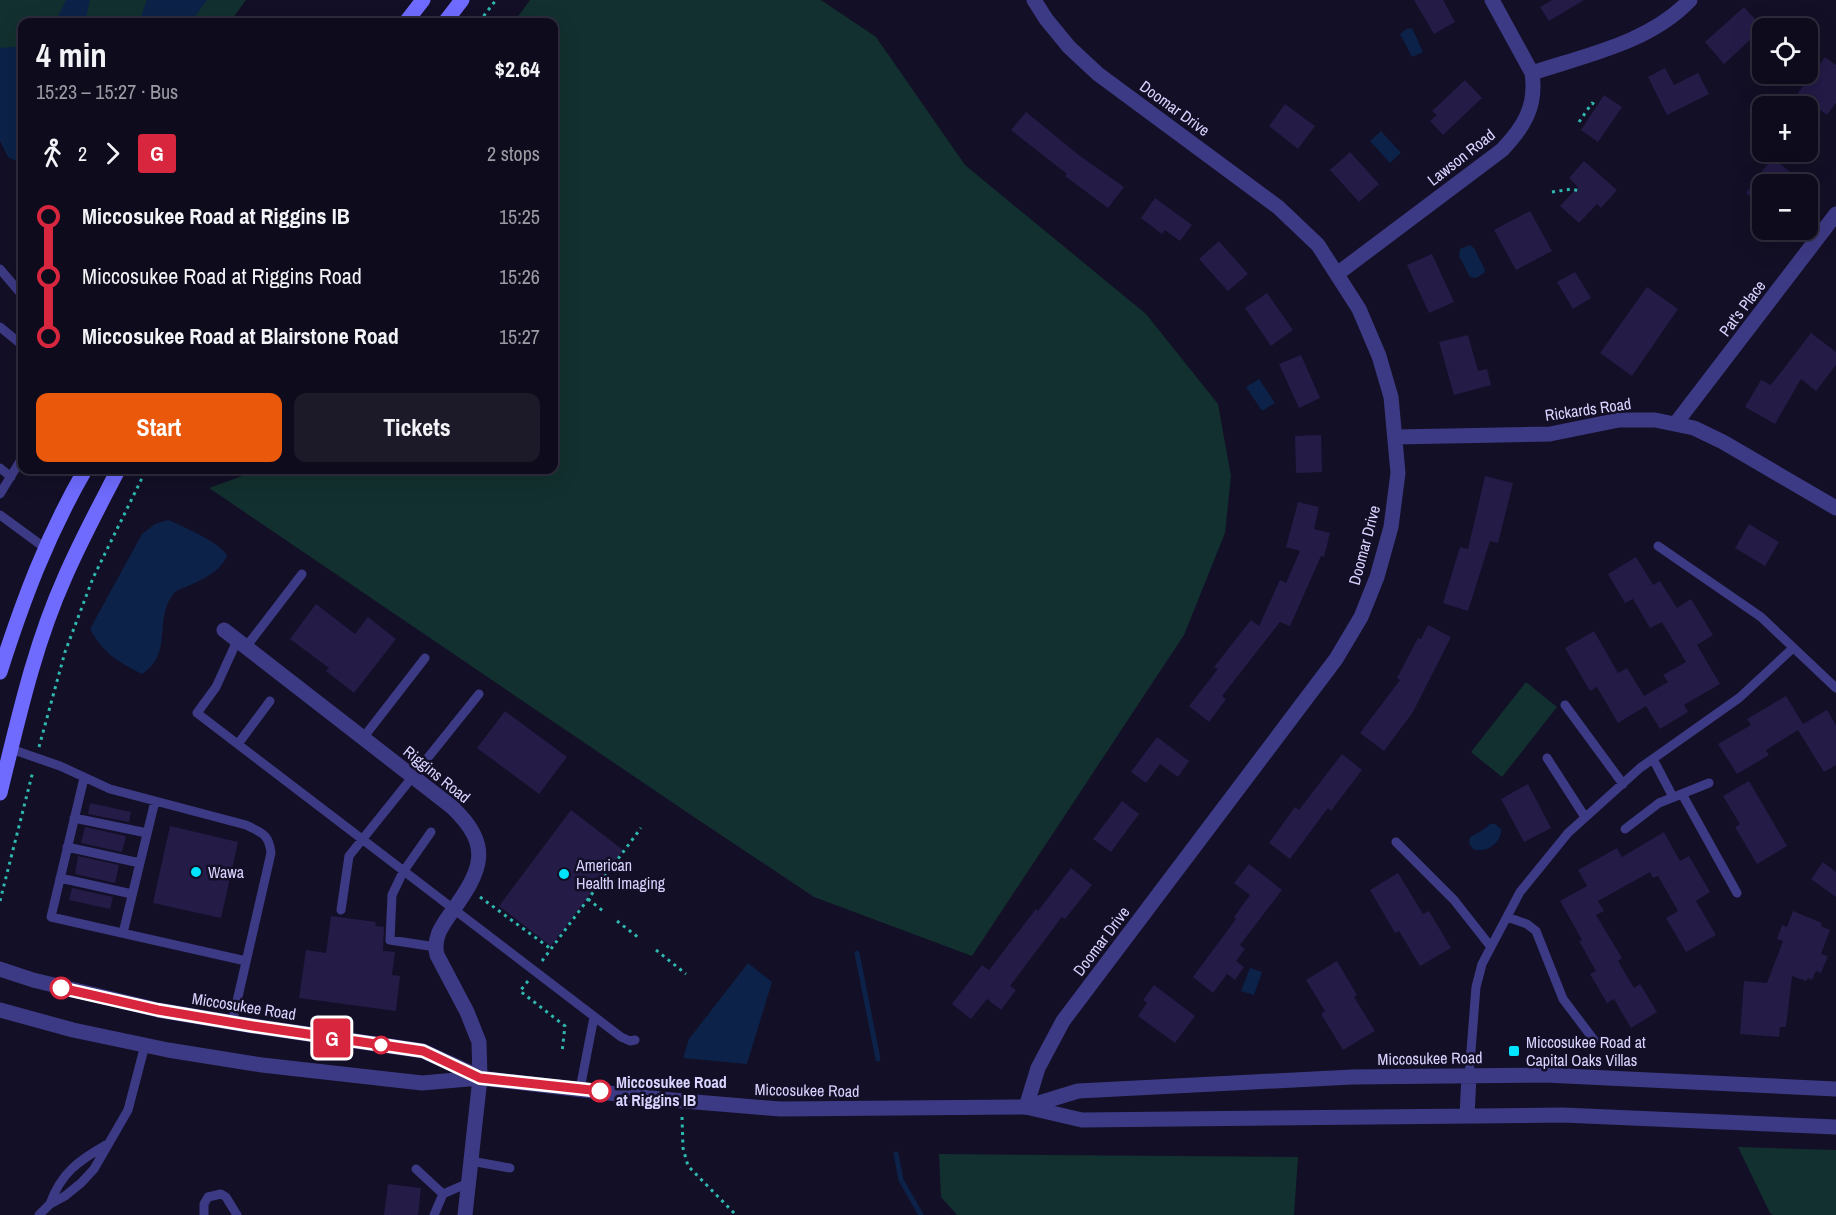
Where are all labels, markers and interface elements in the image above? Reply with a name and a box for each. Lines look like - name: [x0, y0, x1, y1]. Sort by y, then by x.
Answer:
- map controls: [1752, 18, 1818, 240]
- button: locate: [1752, 18, 1818, 84]
- text: 4 min: [36, 33, 107, 77]
- text: $2.64: [495, 54, 540, 84]
- street label: Doomar Drive: [1136, 75, 1214, 141]
- text: 15:23 – 15:27 · Bus: [36, 78, 178, 105]
- button: +: [1752, 96, 1818, 162]
- street label: Lawson Road: [1423, 124, 1499, 190]
- icon: walk: [36, 137, 69, 170]
- icon: forward: [96, 137, 129, 170]
- text: G: [150, 139, 164, 168]
- text: 2: [78, 140, 87, 167]
- text: 2 stops: [487, 140, 540, 167]
- button: −: [1752, 174, 1818, 240]
- text: Miccosukee Road at Riggins IB: [82, 201, 350, 231]
- text: 15:25: [499, 203, 540, 230]
- text: Miccosukee Road at Riggins Road: [82, 261, 362, 291]
- text: 15:26: [499, 263, 540, 290]
- street label: Pat's Place: [1714, 275, 1770, 341]
- text: Miccosukee Road at Blairstone Road: [82, 321, 399, 351]
- text: 15:27: [499, 323, 540, 350]
- street label: Rickards Road: [1544, 392, 1632, 426]
- button: Start: [36, 393, 282, 462]
- button: Tickets: [294, 393, 540, 462]
- street label: Doomar Drive: [1343, 503, 1385, 587]
- street label: Riggins Road: [399, 740, 475, 808]
- place label: American Health Imaging: [575, 854, 666, 894]
- place label: Wawa: [208, 861, 245, 883]
- marker: Wawa: [189, 865, 203, 879]
- marker: American Health Imaging: [557, 867, 571, 881]
- street label: Doomar Drive: [1068, 902, 1134, 980]
- unlabelled marker: [50, 977, 72, 999]
- street label: Miccosukee Road: [190, 987, 298, 1025]
- line badge: G: [312, 1018, 352, 1058]
- text: G: [325, 1024, 339, 1053]
- place label: Miccosukee Road at Capital Oaks Villas: [1526, 1031, 1646, 1071]
- unlabelled marker: [372, 1036, 390, 1054]
- marker: Miccosukee Road at Capital Oaks Villas: [1507, 1044, 1521, 1058]
- street label: Miccosukee Road: [1377, 1046, 1483, 1070]
- place label: Miccosukee Road at Riggins IB: [616, 1071, 727, 1111]
- street label: Miccosukee Road: [754, 1078, 860, 1102]
- marker: Miccosukee Road at Riggins IB: [589, 1080, 611, 1102]

